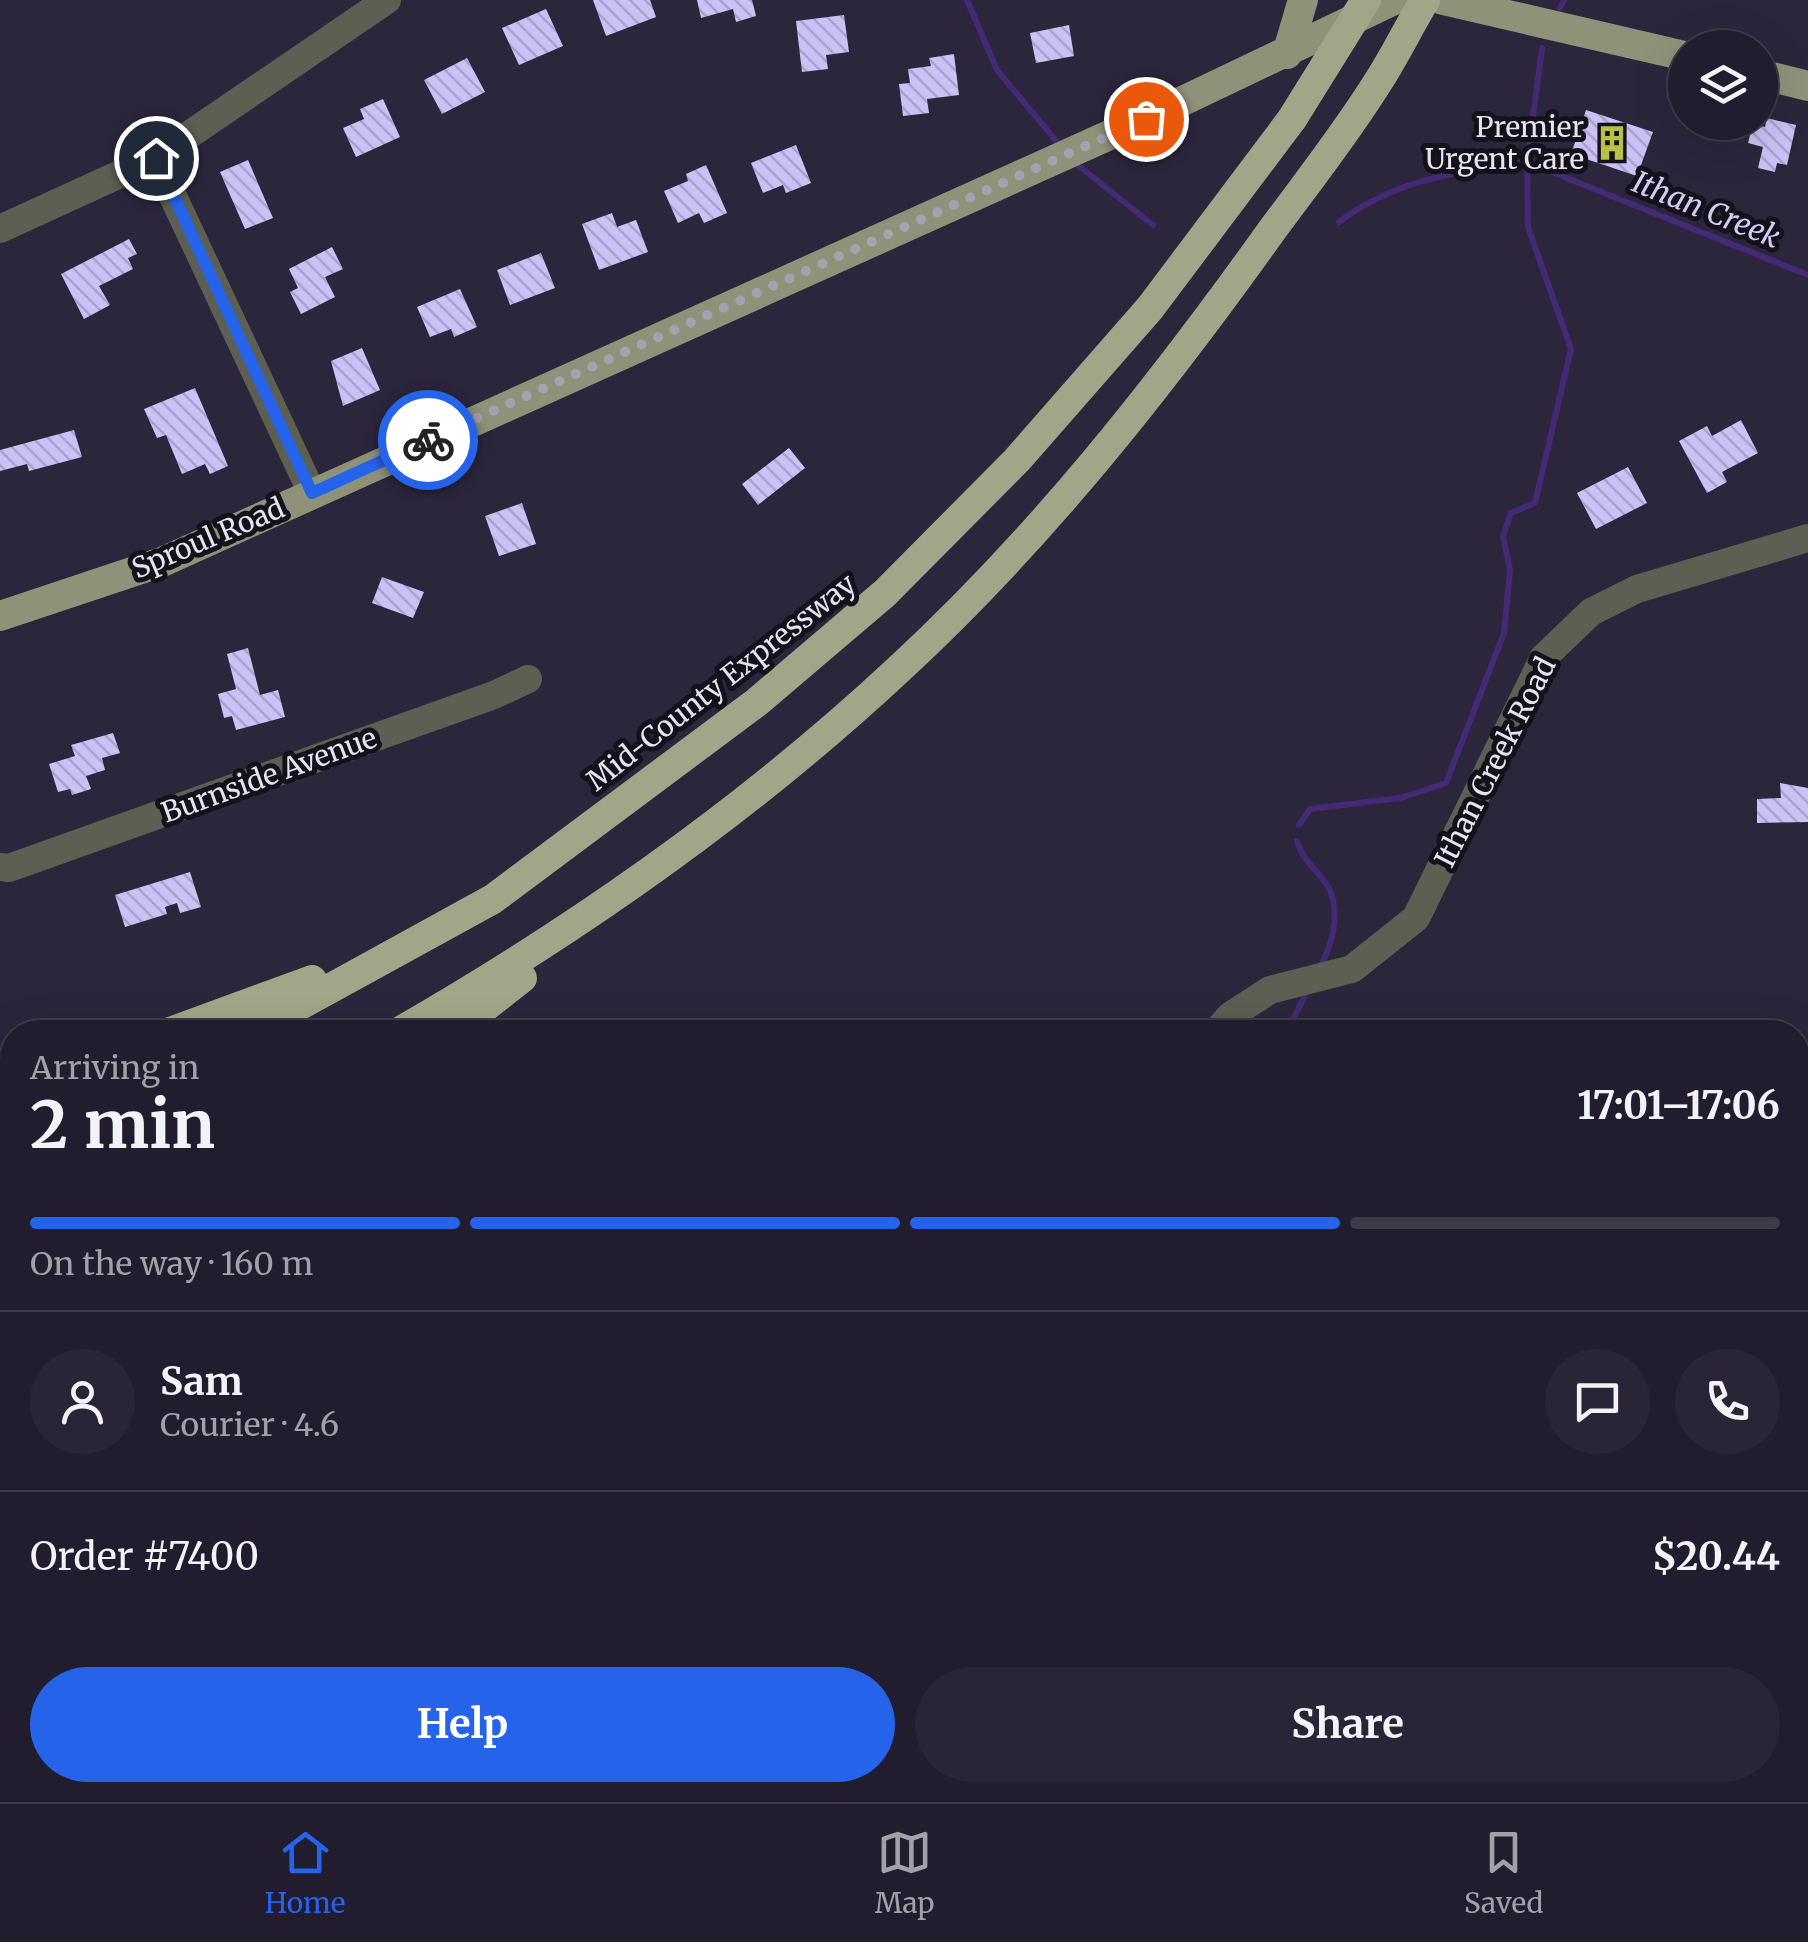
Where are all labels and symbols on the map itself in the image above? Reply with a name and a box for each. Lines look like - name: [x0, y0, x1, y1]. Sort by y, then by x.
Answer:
- pin: [1104, 77, 1189, 162]
- place label: Premier Urgent Care: [1425, 109, 1584, 177]
- pin: [114, 116, 199, 201]
- building icon: Premier Urgent Care: [1593, 124, 1631, 162]
- water label: Ithan Creek: [1627, 162, 1786, 256]
- courier: [378, 390, 478, 490]
- street label: Sproul Road: [126, 490, 290, 586]
- street label: Mid-County Expressway: [579, 565, 863, 798]
- street label: Ithan Creek Road: [1427, 651, 1564, 873]
- street label: Burnside Avenue: [156, 719, 382, 831]

